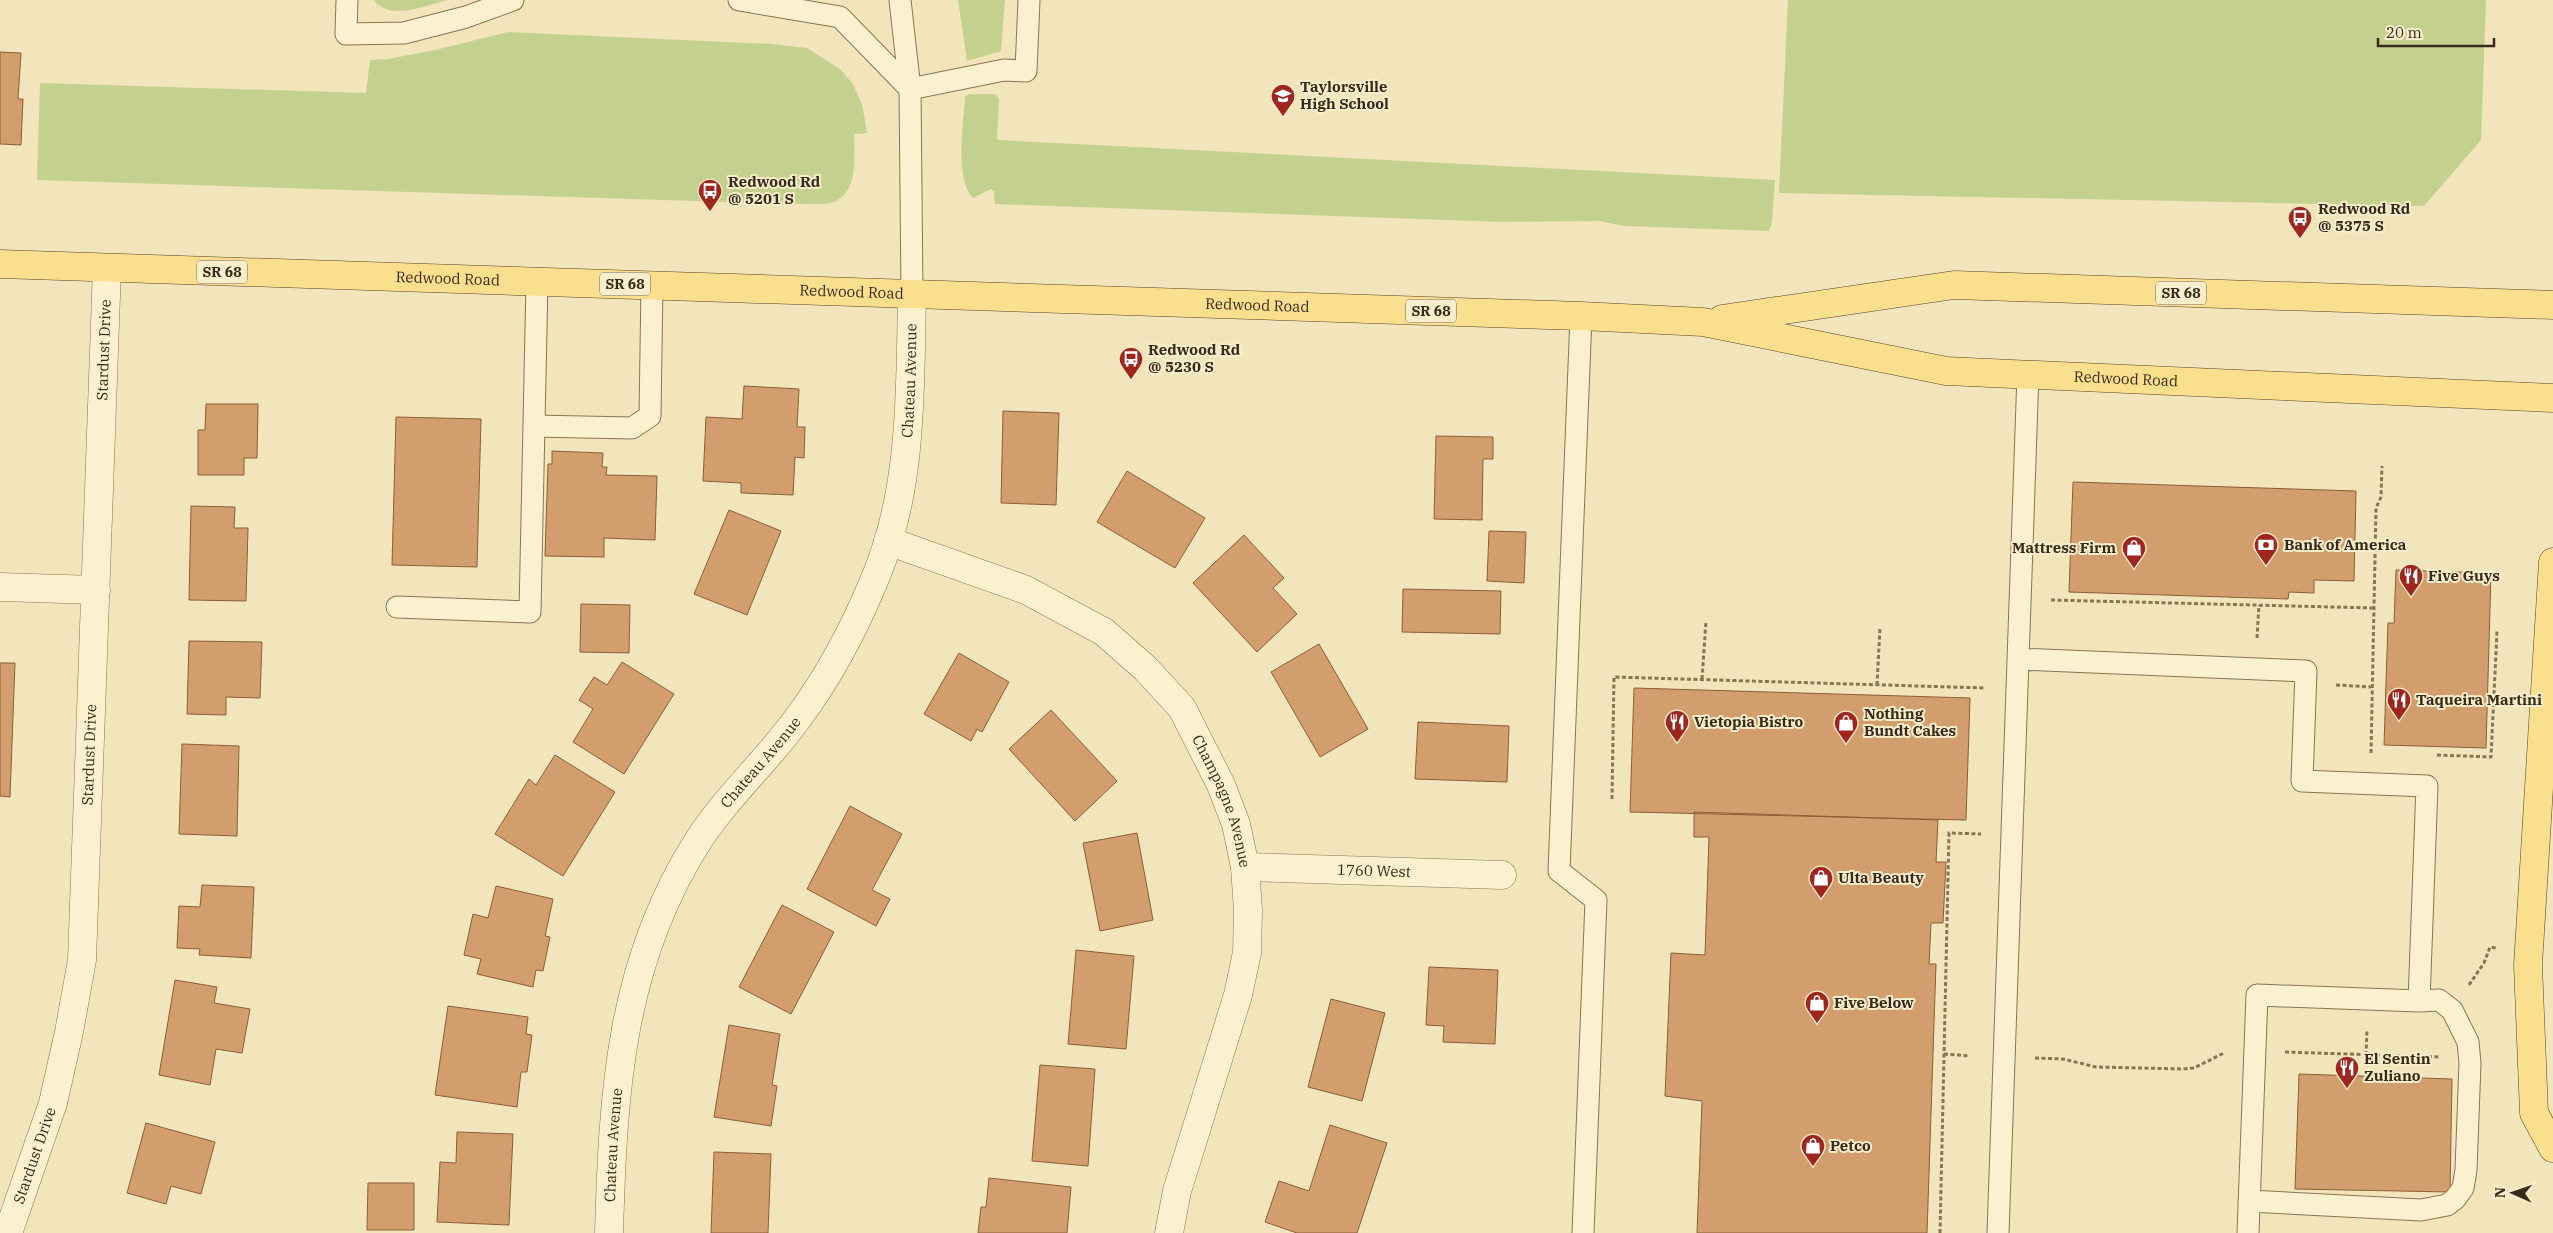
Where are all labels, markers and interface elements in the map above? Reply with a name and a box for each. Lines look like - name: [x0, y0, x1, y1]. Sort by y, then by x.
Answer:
- scale bar: [2378, 15, 2494, 47]
- text: 20 m: [2386, 23, 2422, 42]
- place label: Taylorsville High School: [1300, 77, 1389, 113]
- school or university icon: Taylorsville High School: [1270, 83, 1296, 117]
- place label: Redwood Rd @ 5201 S: [728, 172, 821, 208]
- bus stop icon: Redwood Rd @ 5201 S: [697, 178, 723, 212]
- place label: Redwood Rd @ 5375 S: [2318, 199, 2411, 235]
- bus stop icon: Redwood Rd @ 5375 S: [2287, 205, 2313, 239]
- road number: SR 68: [197, 260, 247, 284]
- street label: Redwood Road: [395, 267, 500, 289]
- road number: SR 68: [600, 272, 650, 296]
- street label: Redwood Road: [799, 280, 904, 303]
- road number: SR 68: [2156, 282, 2206, 304]
- street label: Redwood Road: [1205, 294, 1310, 316]
- street label: Stardust Drive: [92, 299, 115, 401]
- road number: SR 68: [1406, 300, 1456, 322]
- street label: Chateau Avenue: [897, 323, 920, 438]
- place label: Redwood Rd @ 5230 S: [1148, 340, 1241, 376]
- bus stop icon: Redwood Rd @ 5230 S: [1118, 346, 1144, 380]
- street label: Redwood Road: [2073, 367, 2179, 390]
- bank icon: Bank of America: [2253, 532, 2279, 566]
- shop icon: Mattress Firm: [2121, 535, 2147, 569]
- place label: Bank of America: [2284, 535, 2407, 554]
- place label: Mattress Firm: [2012, 538, 2116, 557]
- restaurant icon: Five Guys: [2398, 563, 2424, 597]
- place label: Five Guys: [2428, 566, 2500, 585]
- restaurant icon: Taqueira Martini: [2386, 687, 2412, 721]
- place label: Taqueira Martini: [2416, 690, 2542, 709]
- street label: Stardust Drive: [78, 704, 100, 806]
- place label: Nothing Bundt Cakes: [1864, 704, 1956, 740]
- restaurant icon: Vietopia Bistro: [1664, 709, 1690, 743]
- shop icon: Nothing Bundt Cakes: [1833, 710, 1859, 744]
- place label: Vietopia Bistro: [1694, 712, 1804, 731]
- street label: Chateau Avenue: [716, 713, 805, 812]
- street label: Champagne Avenue: [1188, 731, 1255, 869]
- street label: 1760 West: [1337, 860, 1411, 881]
- shop icon: Ulta Beauty: [1808, 865, 1834, 899]
- place label: Ulta Beauty: [1838, 868, 1924, 887]
- shop icon: Five Below: [1804, 990, 1830, 1024]
- place label: Five Below: [1834, 993, 1914, 1012]
- place label: El Sentin Zuliano: [2364, 1049, 2431, 1085]
- restaurant icon: El Sentin Zuliano: [2334, 1055, 2360, 1089]
- street label: Chateau Avenue: [600, 1087, 626, 1202]
- street label: Stardust Drive: [9, 1104, 60, 1206]
- shop icon: Petco: [1800, 1133, 1826, 1167]
- place label: Petco: [1830, 1136, 1871, 1155]
- north arrow: [2488, 1168, 2538, 1218]
- text: N: [2491, 1187, 2509, 1198]

